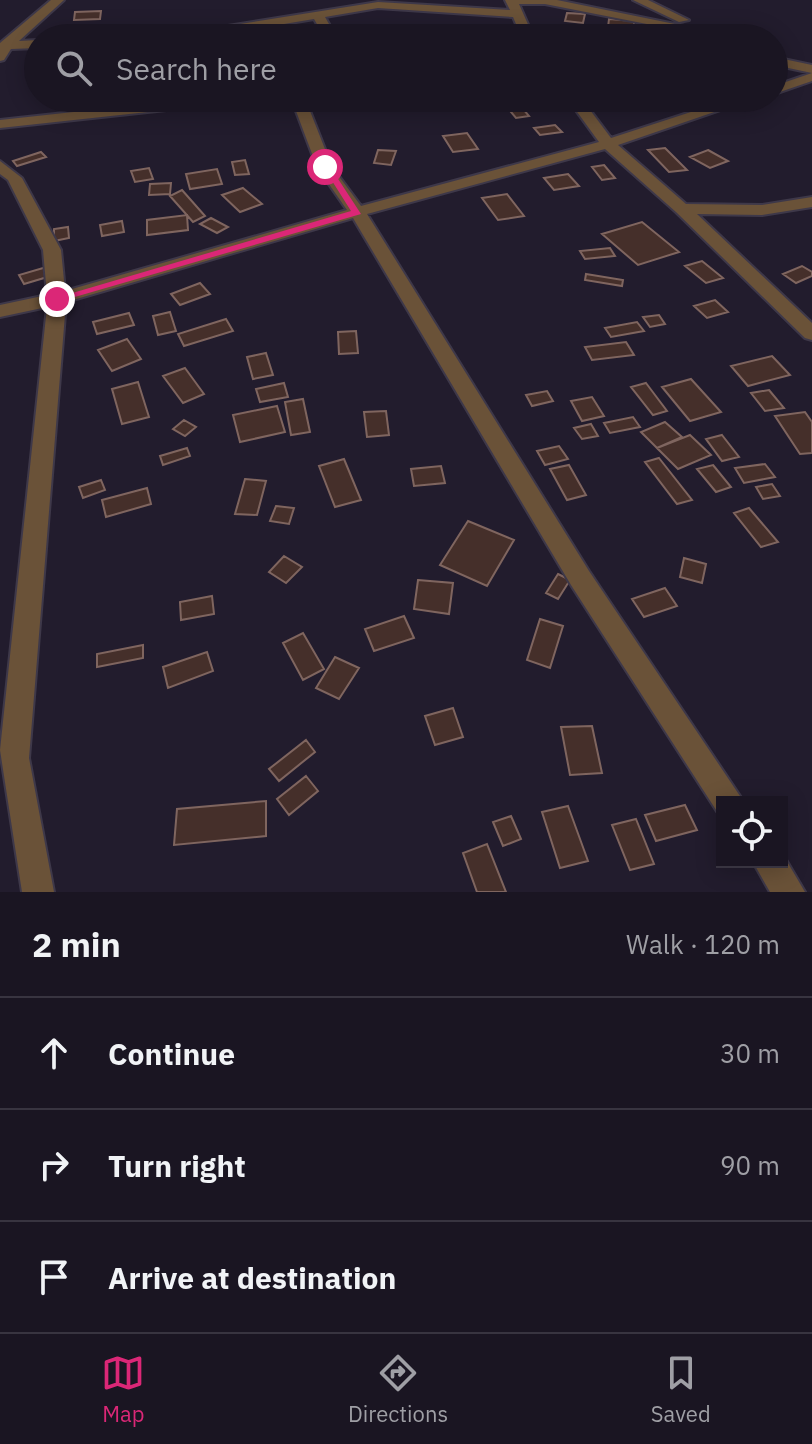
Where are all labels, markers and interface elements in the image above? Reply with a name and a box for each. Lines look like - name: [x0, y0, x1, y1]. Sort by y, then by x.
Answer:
- search box: [24, 24, 788, 112]
- icon: search: [52, 46, 96, 90]
- text: Search here: [116, 49, 277, 88]
- route start: [307, 149, 343, 185]
- route end: [39, 281, 75, 317]
- map controls: [716, 796, 788, 868]
- button: locate: [716, 796, 788, 868]
- text: 2 min: [32, 922, 121, 966]
- text: Walk · 120 m: [626, 927, 780, 961]
- icon: ahead: [32, 1031, 76, 1075]
- text: Continue: [108, 1034, 235, 1073]
- text: 30 m: [720, 1036, 780, 1070]
- icon: right: [32, 1143, 76, 1187]
- text: Turn right: [108, 1146, 246, 1185]
- text: 90 m: [720, 1148, 780, 1182]
- icon: arrive: [32, 1255, 76, 1299]
- text: Arrive at destination: [108, 1258, 396, 1297]
- tab: Map: [101, 1351, 145, 1428]
- tab: Directions: [348, 1351, 448, 1428]
- tab: Saved: [651, 1351, 711, 1428]

